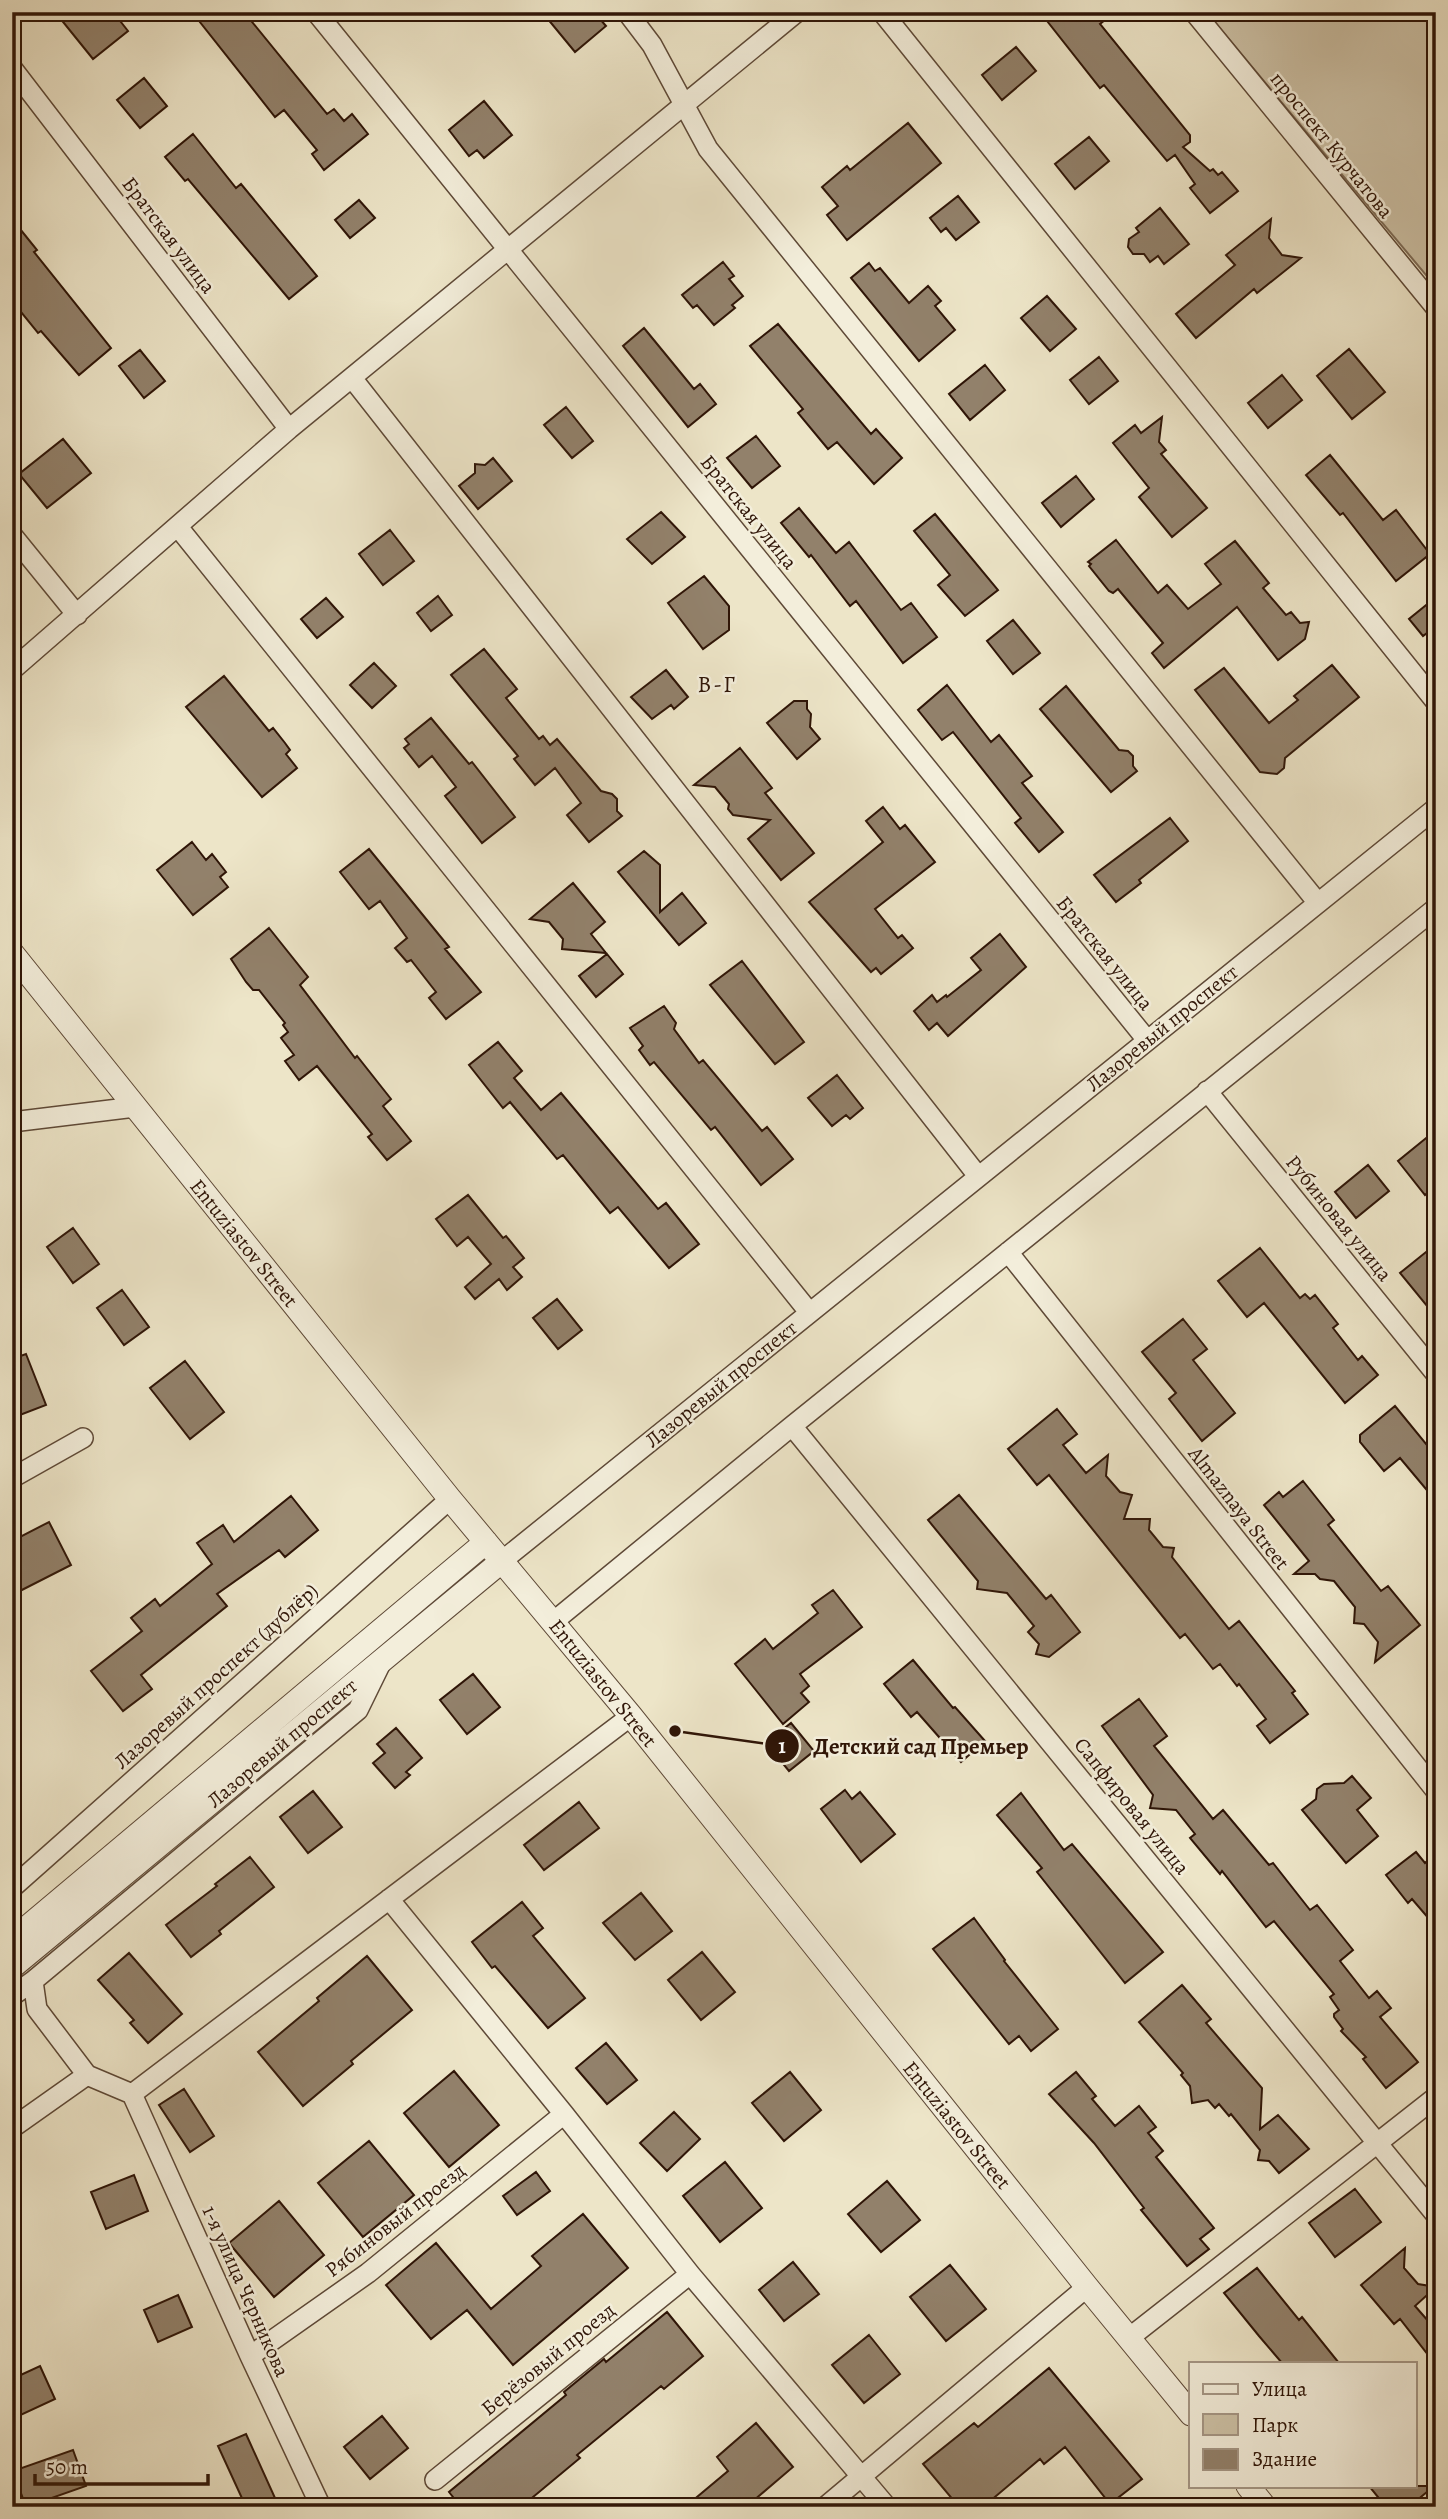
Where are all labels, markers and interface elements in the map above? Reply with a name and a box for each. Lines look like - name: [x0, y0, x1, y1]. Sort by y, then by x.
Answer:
- street label: проспект Курчатова: [1264, 66, 1400, 224]
- street label: Братская улица: [116, 171, 222, 299]
- street label: Братская улица: [694, 449, 804, 575]
- district label: В-Г: [697, 669, 737, 700]
- street label: Братская улица: [1050, 890, 1160, 1016]
- street label: Лазоревый проспект: [1080, 958, 1244, 1098]
- street label: Рубиновая улица: [1279, 1149, 1399, 1287]
- street label: Entuziastov Street: [184, 1173, 305, 1313]
- street label: Лазоревый проспект: [639, 1314, 803, 1454]
- street label: Almaznaya Street: [1181, 1440, 1296, 1576]
- street label: Лазоревый проспект (дублёр): [109, 1578, 323, 1774]
- street label: Entuziastov Street: [543, 1613, 664, 1753]
- street label: Лазоревый проспект: [202, 1673, 362, 1813]
- callout: Детский сад Премьер: [765, 1724, 1043, 1768]
- text: Детский сад Премьер: [813, 1731, 1029, 1762]
- street label: Сапфировая улица: [1068, 1731, 1196, 1881]
- text: 1: [778, 1732, 786, 1760]
- street label: Entuziastov Street: [897, 2055, 1018, 2195]
- street label: Рябиновый проезд: [319, 2156, 471, 2284]
- street label: 1-я улица Черникова: [196, 2201, 297, 2381]
- street label: Берёзовый проезд: [475, 2296, 621, 2422]
- legend: [1189, 2362, 1416, 2488]
- text: Улица: [1252, 2375, 1307, 2403]
- text: Парк: [1252, 2411, 1298, 2439]
- scale bar: [35, 2442, 208, 2486]
- text: Здание: [1252, 2445, 1317, 2473]
- text: 50 m: [46, 2453, 88, 2481]

